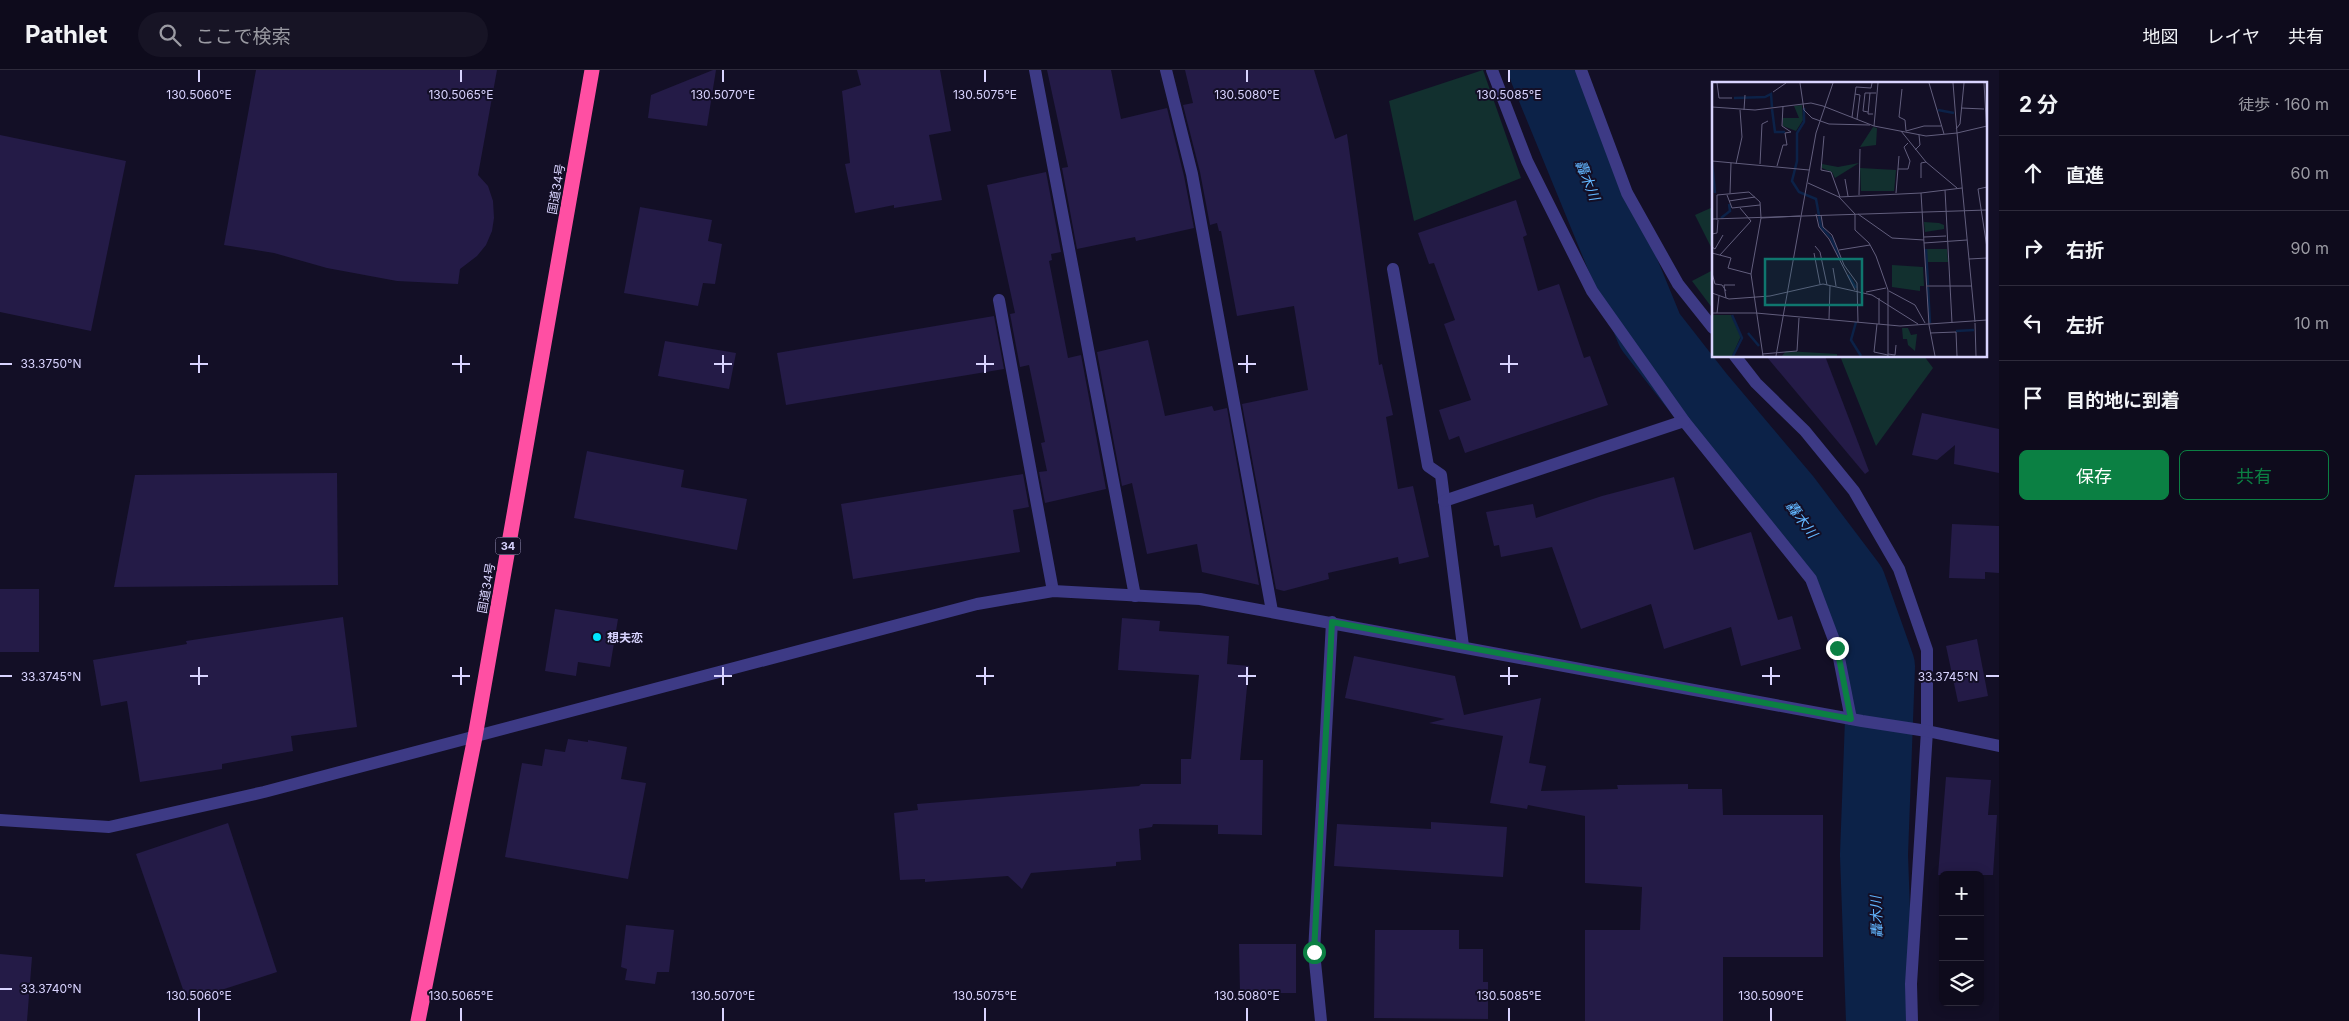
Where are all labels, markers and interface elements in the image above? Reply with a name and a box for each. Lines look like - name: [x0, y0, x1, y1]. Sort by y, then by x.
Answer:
- search box: [138, 12, 488, 57]
- text: Pathlet: [25, 20, 108, 49]
- icon: search: [156, 21, 184, 49]
- text: ここで検索: [196, 25, 291, 48]
- text: 地図: [2143, 26, 2179, 47]
- text: レイヤ: [2207, 26, 2260, 47]
- text: 共有: [2288, 26, 2324, 47]
- inset map: [1712, 82, 1986, 358]
- text: 130.5060°E: [166, 87, 232, 102]
- text: 130.5065°E: [428, 87, 494, 102]
- text: 130.5070°E: [691, 87, 755, 102]
- text: 130.5075°E: [953, 87, 1017, 102]
- text: 130.5080°E: [1214, 87, 1280, 102]
- text: 130.5085°E: [1476, 87, 1542, 102]
- text: 2 分: [2019, 92, 2058, 117]
- text: 徒歩 · 160 m: [2238, 94, 2329, 114]
- water label: 轟木川: [1572, 157, 1604, 205]
- icon: ahead: [2019, 159, 2047, 187]
- street label: 国道34号: [544, 163, 568, 215]
- text: 60 m: [2290, 163, 2329, 183]
- text: 直進: [2066, 164, 2104, 187]
- icon: right: [2019, 234, 2047, 262]
- text: 90 m: [2290, 238, 2329, 258]
- text: 右折: [2066, 239, 2104, 262]
- icon: left: [2019, 309, 2047, 337]
- text: 10 m: [2294, 313, 2329, 333]
- text: 左折: [2066, 314, 2104, 337]
- text: 33.3750°N: [20, 356, 82, 371]
- icon: arrive: [2019, 384, 2047, 412]
- text: 目的地に到着: [2066, 389, 2180, 412]
- button: 保存: [2019, 450, 2169, 500]
- button: 共有: [2179, 450, 2329, 500]
- water label: 轟木川: [1783, 497, 1823, 542]
- road number: 34: [496, 538, 520, 554]
- street label: 国道34号: [474, 562, 498, 614]
- place label: 想夫恋: [607, 630, 643, 645]
- marker: 想夫恋: [591, 631, 603, 643]
- route end: [1826, 637, 1849, 660]
- text: 33.3745°N: [21, 669, 81, 684]
- text: 33.3745°N: [1918, 669, 1978, 684]
- map controls: [1939, 871, 1984, 1006]
- button: +: [1939, 871, 1984, 916]
- water label: 轟木川: [1867, 894, 1885, 938]
- button: −: [1939, 916, 1984, 961]
- route start: [1303, 941, 1326, 964]
- button: layers: [1939, 961, 1984, 1006]
- text: 33.3740°N: [20, 981, 82, 996]
- text: 130.5060°E: [166, 988, 232, 1003]
- text: 130.5065°E: [428, 988, 494, 1003]
- text: 130.5070°E: [691, 988, 755, 1003]
- text: 130.5075°E: [953, 988, 1017, 1003]
- text: 130.5080°E: [1214, 988, 1280, 1003]
- text: 130.5085°E: [1476, 988, 1542, 1003]
- text: 130.5090°E: [1738, 988, 1804, 1003]

